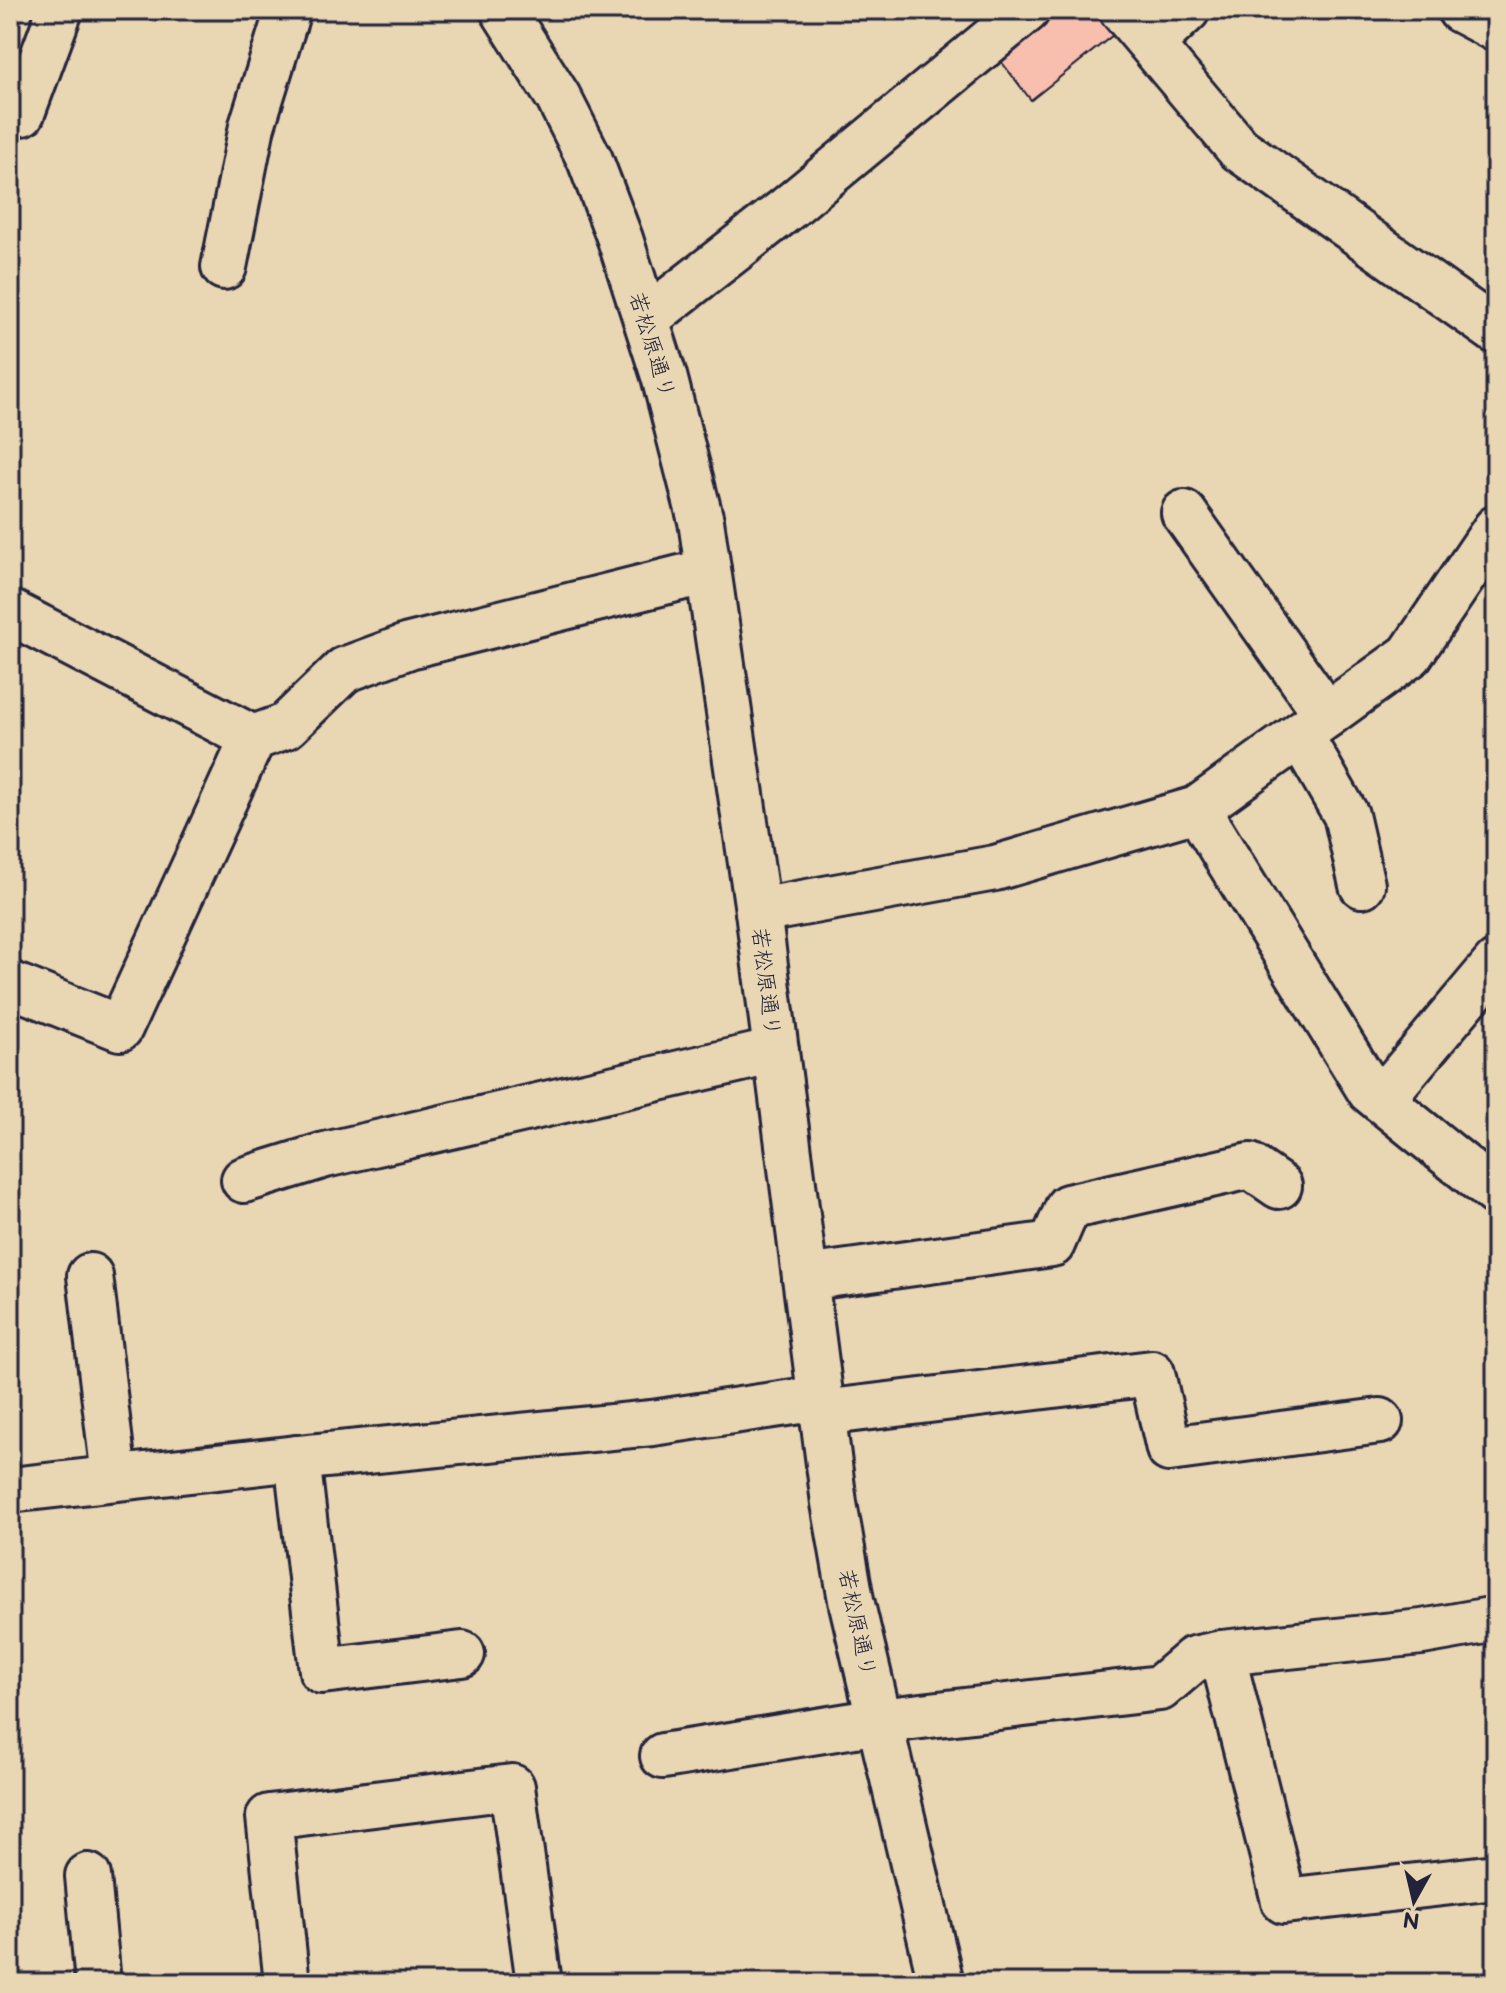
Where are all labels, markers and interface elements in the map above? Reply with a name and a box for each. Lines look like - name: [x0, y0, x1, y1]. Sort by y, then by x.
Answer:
- street label: 若松原通り: [623, 289, 681, 402]
- street label: 若松原通り: [745, 926, 786, 1038]
- street label: 若松原通り: [832, 1567, 881, 1680]
- north arrow: [1374, 1861, 1454, 1941]
- text: N: [1401, 1905, 1421, 1934]

